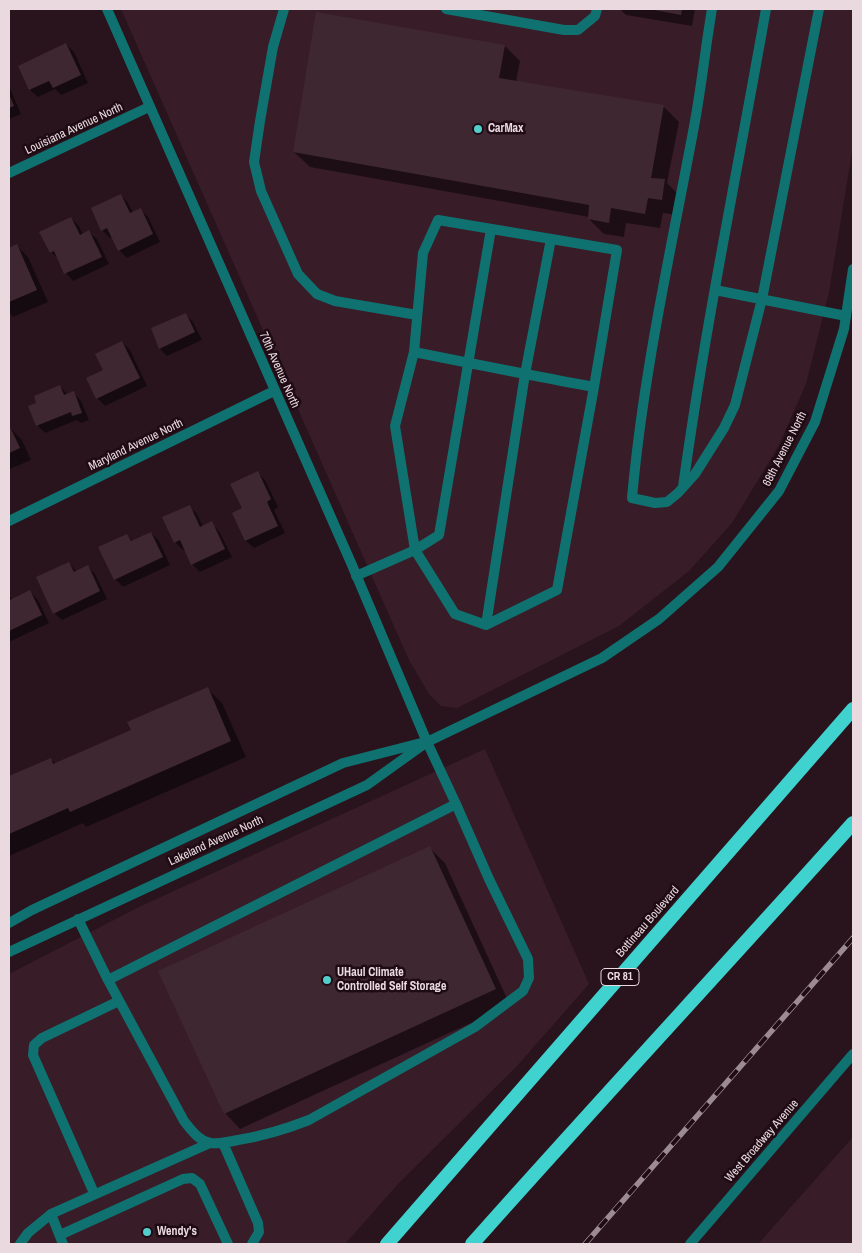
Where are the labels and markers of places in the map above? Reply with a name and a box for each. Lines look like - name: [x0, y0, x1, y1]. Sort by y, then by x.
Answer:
- place label: CarMax: [488, 122, 524, 136]
- marker: CarMax: [472, 123, 484, 135]
- place label: UHaul Climate Controlled Self Storage: [337, 966, 446, 994]
- marker: UHaul Climate Controlled Self Storage: [321, 974, 333, 986]
- place label: Wendy's: [157, 1225, 197, 1239]
- marker: Wendy's: [141, 1226, 153, 1238]

